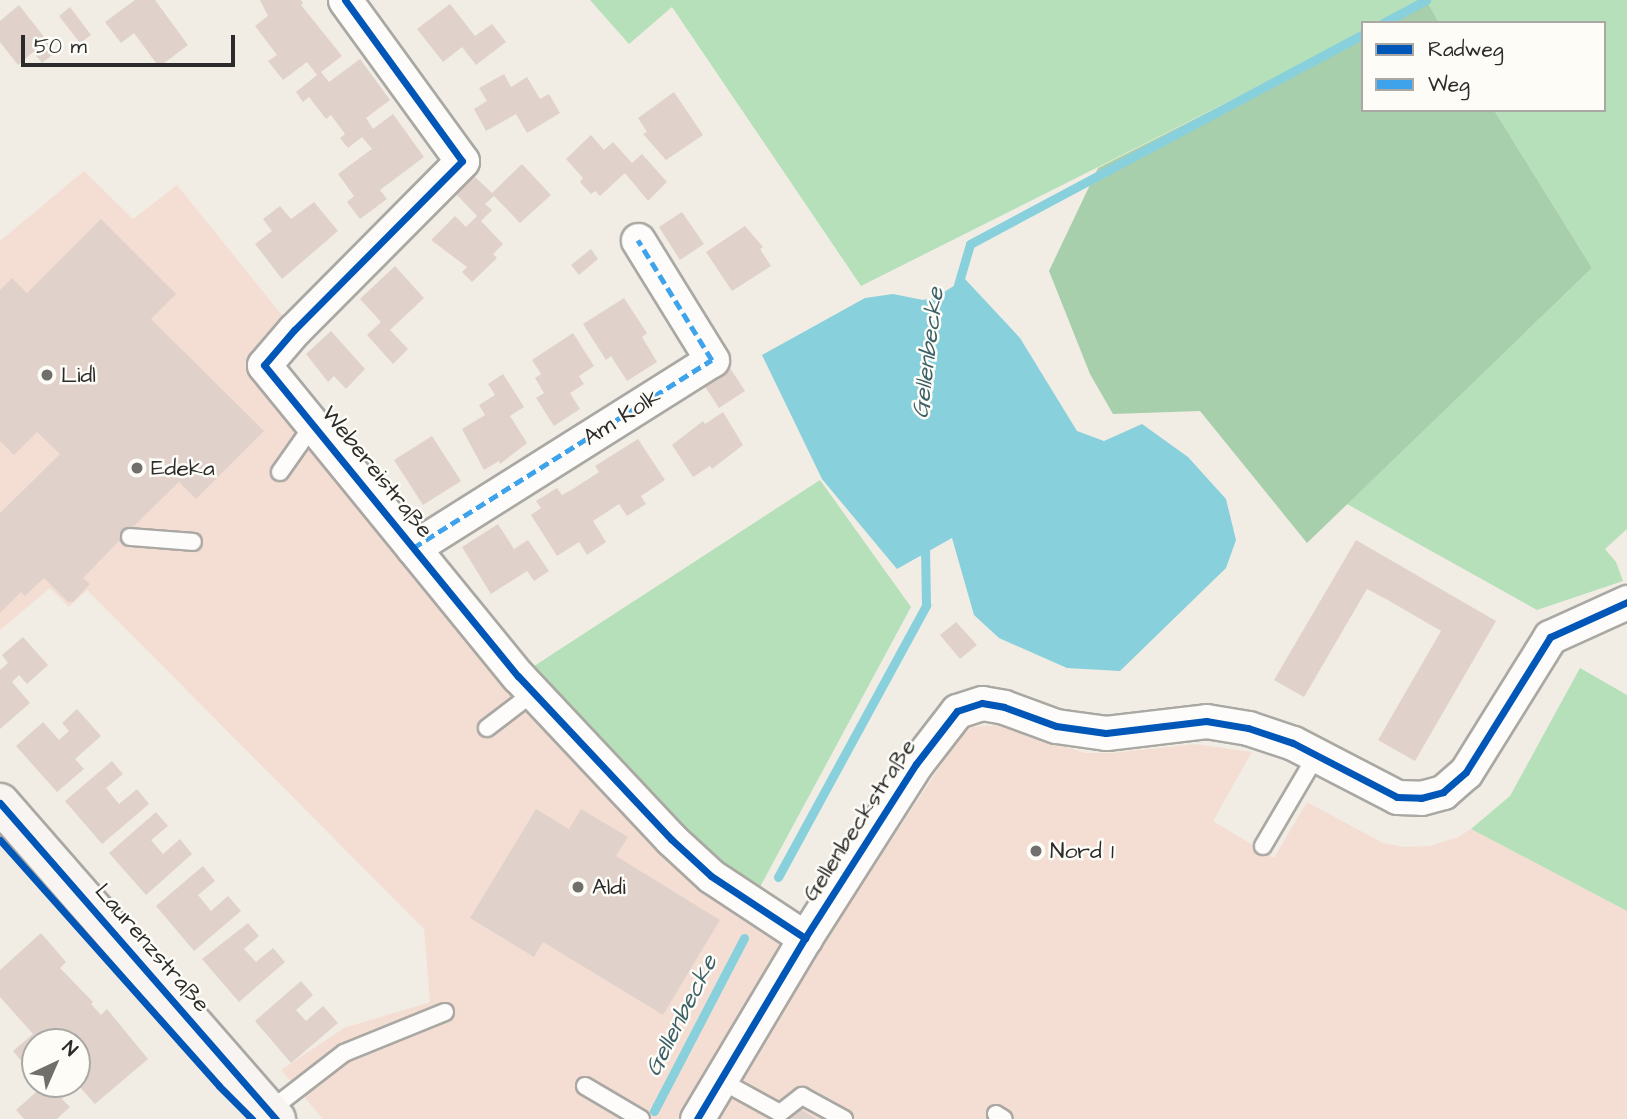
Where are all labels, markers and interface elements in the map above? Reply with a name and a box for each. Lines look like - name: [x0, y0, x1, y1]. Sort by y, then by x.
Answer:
- scale bar: [24, 21, 238, 65]
- legend: [1361, 21, 1606, 112]
- text: 50 m: [34, 32, 87, 61]
- text: Radweg: [1428, 35, 1504, 64]
- text: Weg: [1428, 70, 1470, 99]
- water label: Gellenbecke: [907, 286, 951, 420]
- place label: Lidl: [61, 361, 96, 389]
- marker: Lidl: [39, 367, 55, 383]
- street label: Am Kolk: [578, 382, 666, 452]
- street label: Webereistraße: [315, 400, 439, 544]
- place label: Edeka: [151, 454, 215, 482]
- marker: Edeka: [129, 460, 145, 476]
- street label: Gellenbeckstraße: [796, 734, 922, 906]
- place label: Nord 1: [1050, 837, 1114, 865]
- marker: Nord 1: [1028, 843, 1044, 859]
- place label: Aldi: [592, 873, 626, 901]
- street label: Laurenzstraße: [89, 878, 215, 1018]
- marker: Aldi: [570, 879, 586, 895]
- water label: Gellenbecke: [639, 951, 725, 1081]
- north arrow: [21, 1028, 91, 1098]
- text: N: [56, 1035, 83, 1063]

